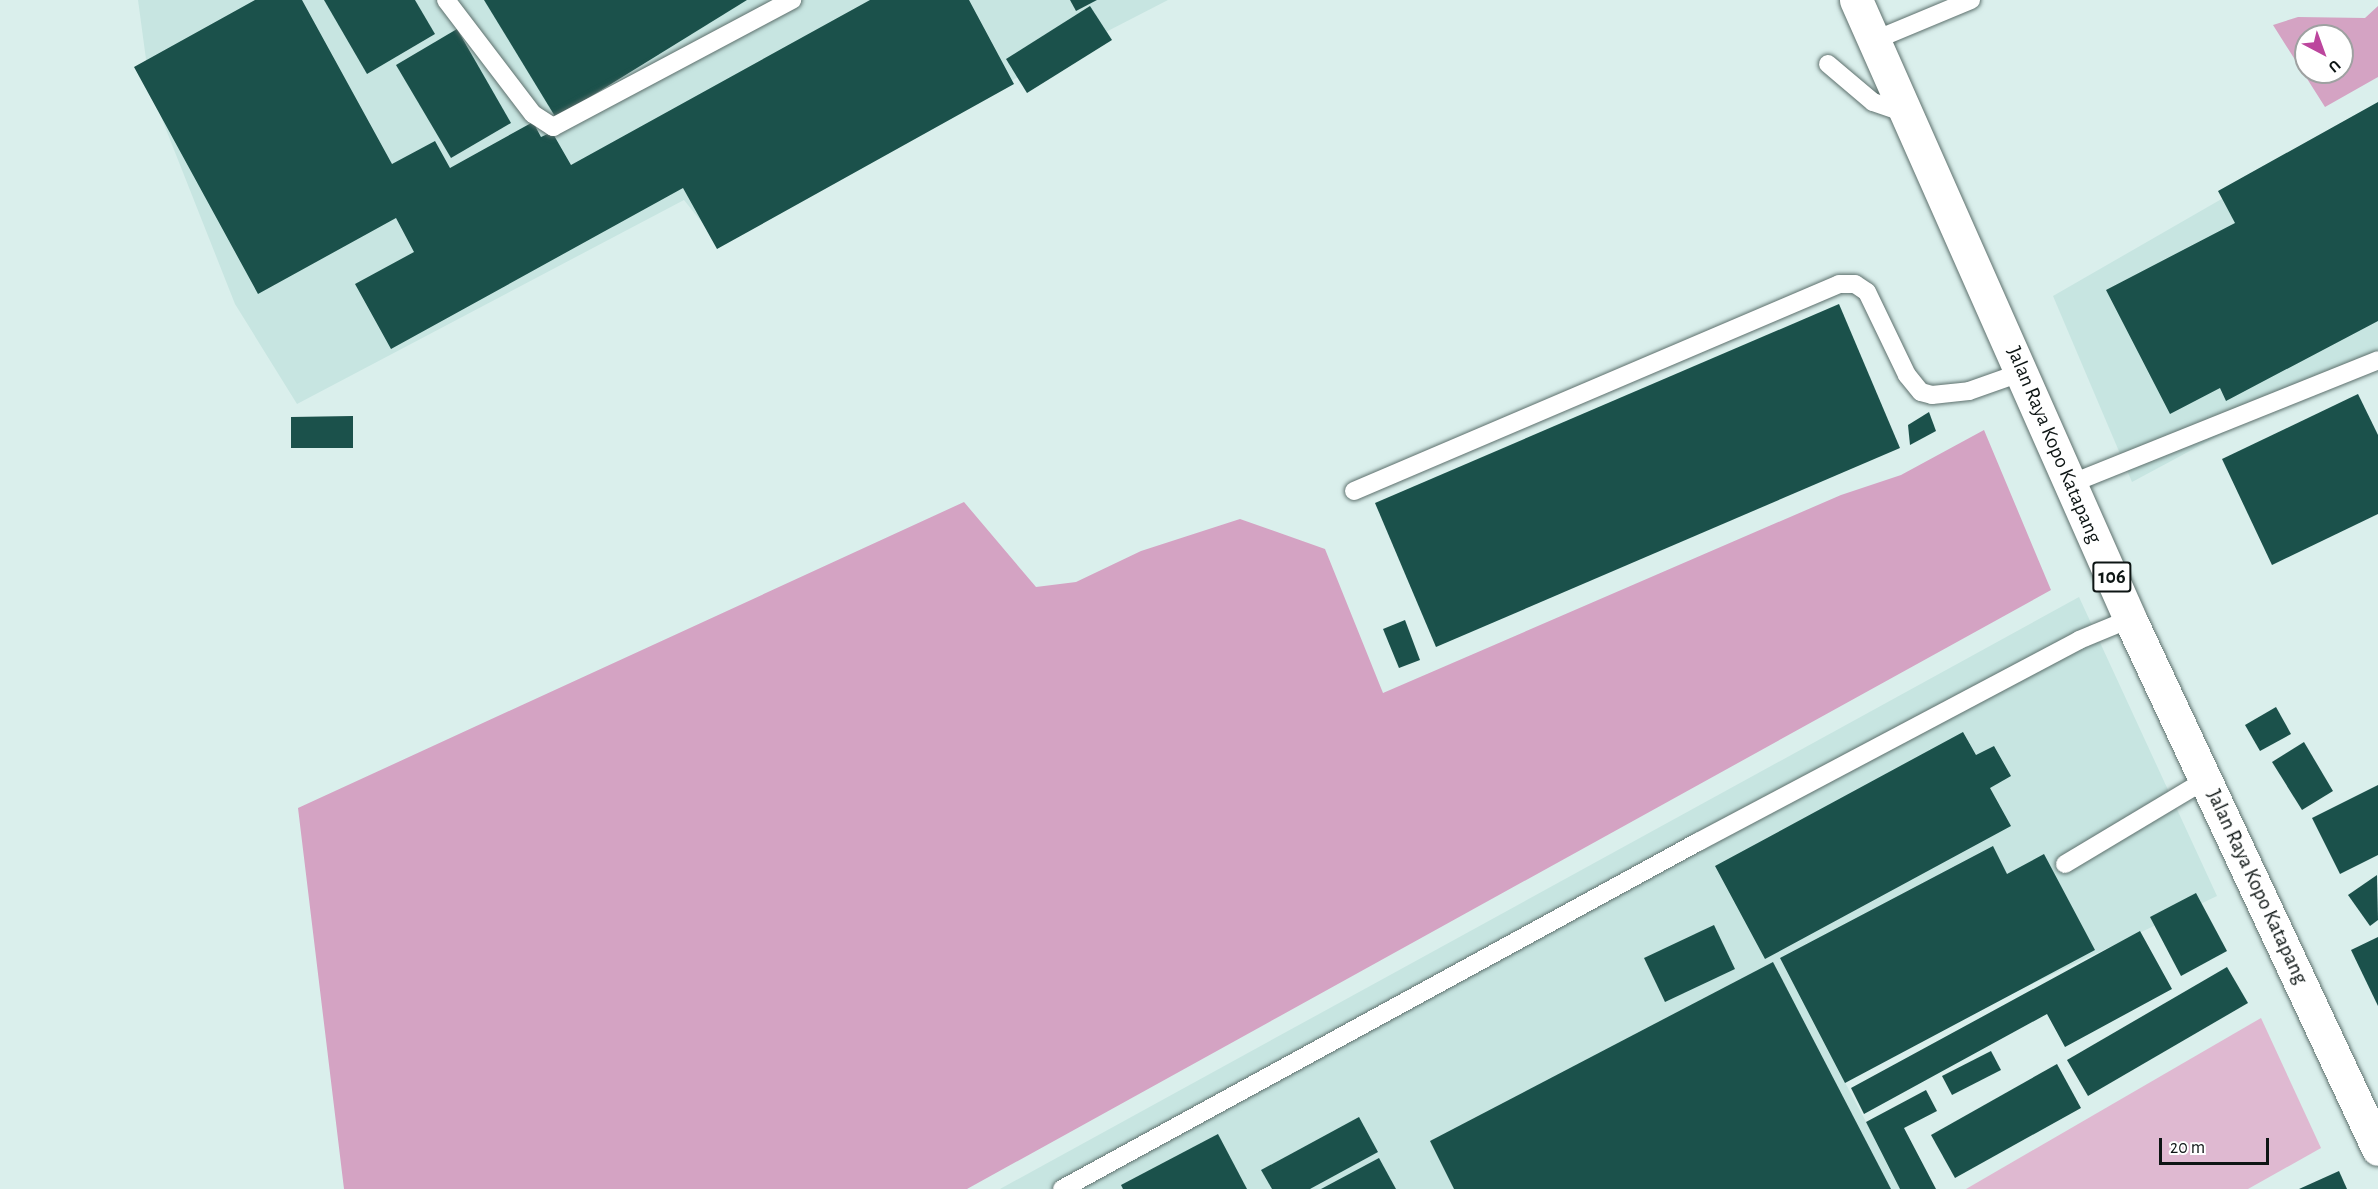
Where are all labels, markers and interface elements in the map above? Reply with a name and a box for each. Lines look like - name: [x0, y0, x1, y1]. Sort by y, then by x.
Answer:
- north arrow: [2294, 24, 2354, 84]
- text: U: [2325, 57, 2344, 75]
- street label: Jalan Raya Kopo Katapang: [2001, 343, 2107, 547]
- road number: 106: [2091, 560, 2133, 594]
- street label: Jalan Raya Kopo Katapang: [2201, 786, 2313, 988]
- scale bar: [2162, 1126, 2272, 1164]
- text: 20 m: [2170, 1139, 2205, 1157]

